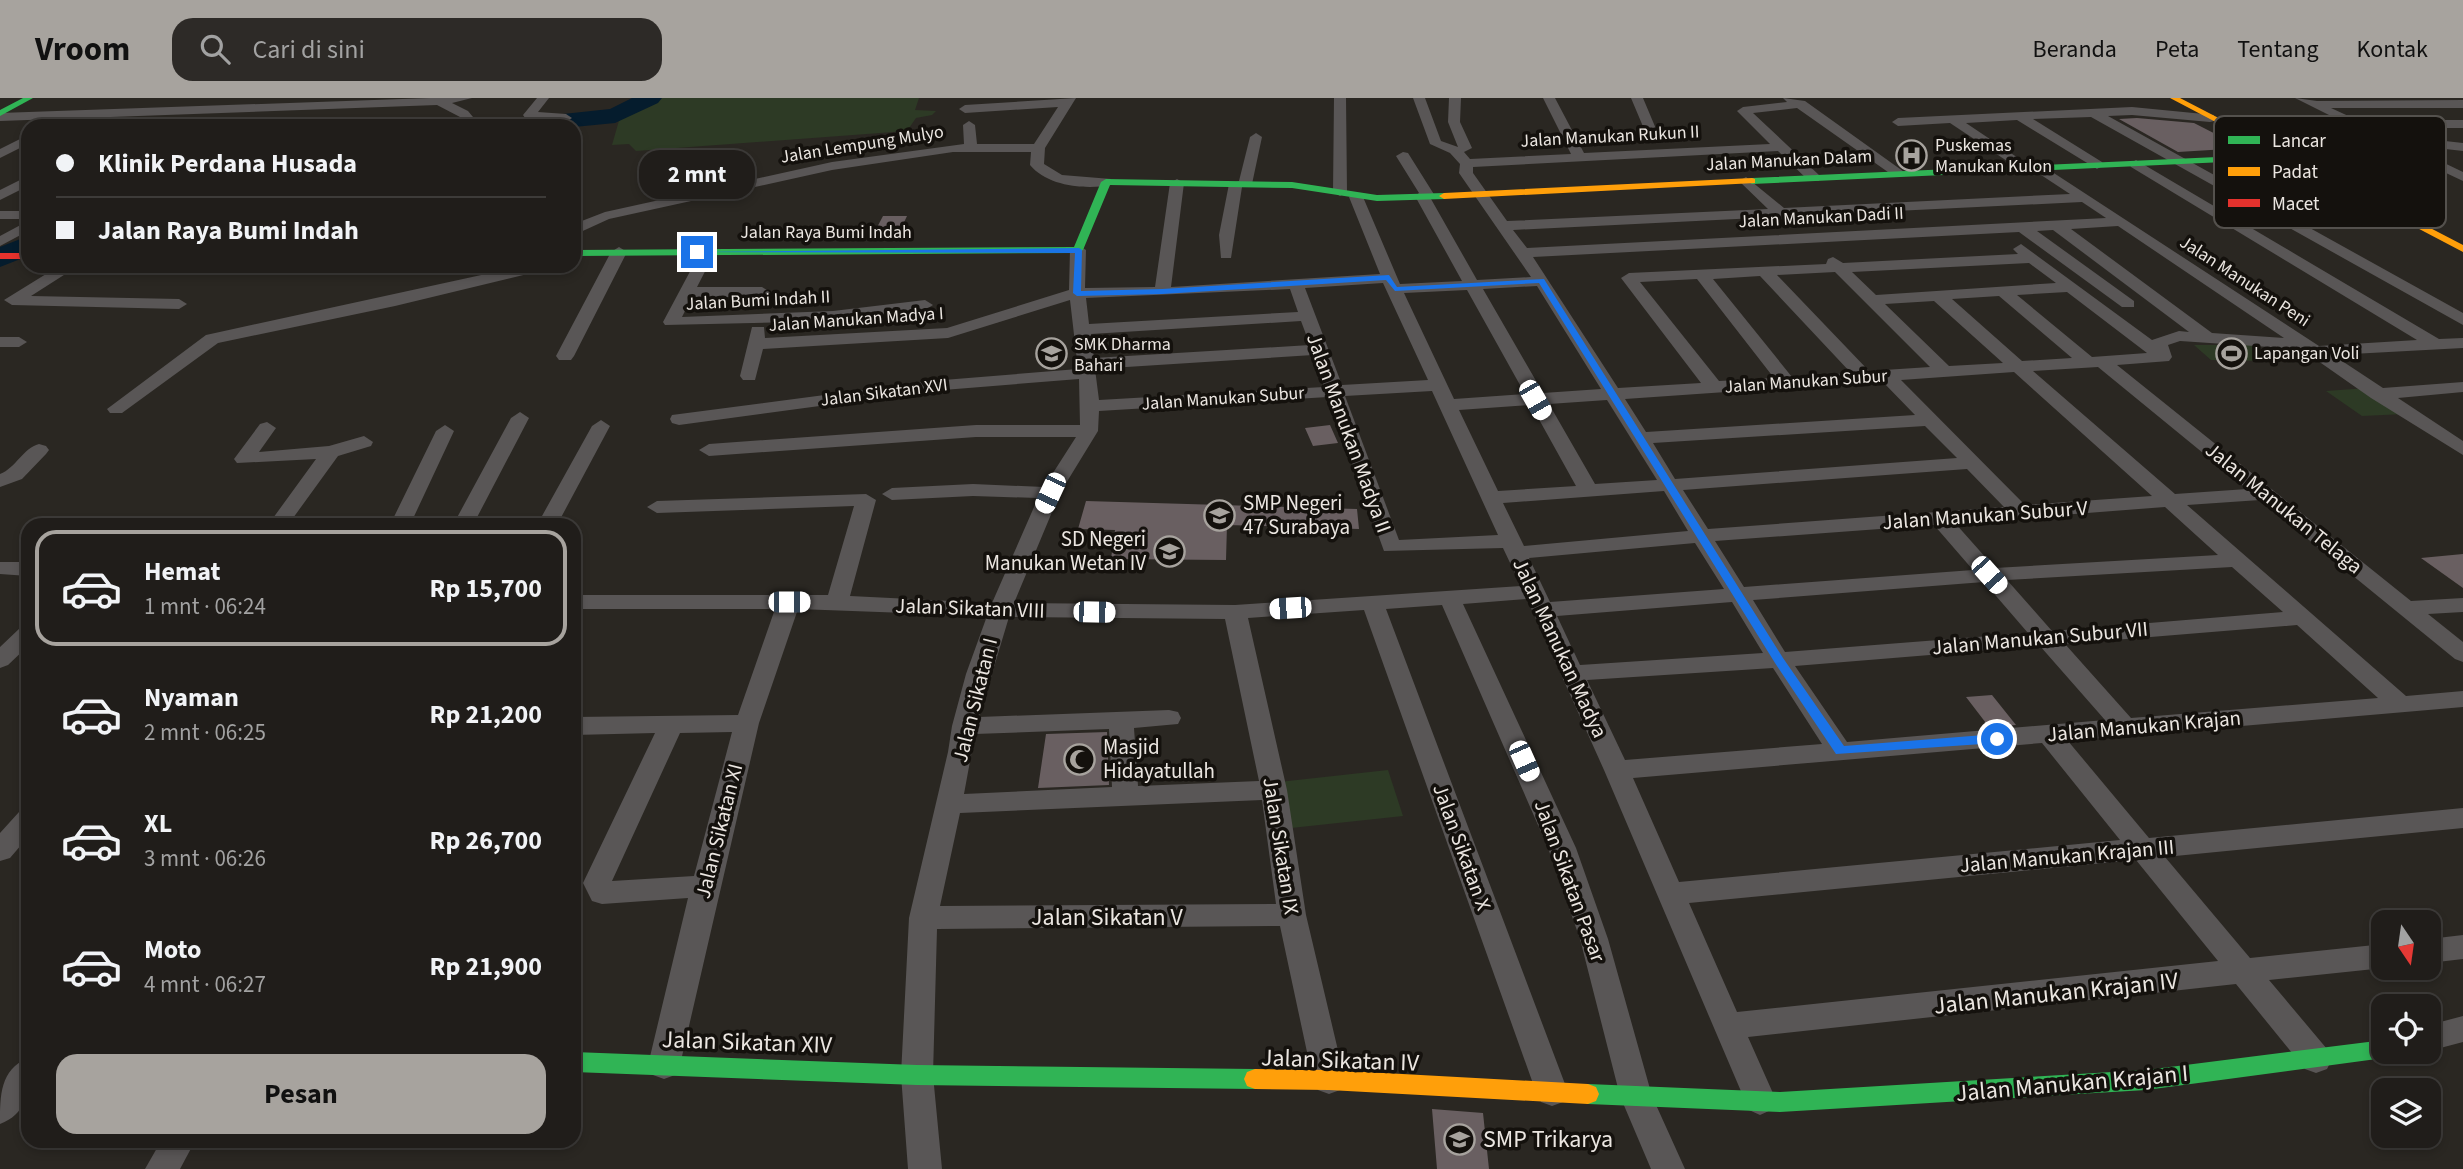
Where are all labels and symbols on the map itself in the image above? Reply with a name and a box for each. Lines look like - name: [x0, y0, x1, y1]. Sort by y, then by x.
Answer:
- legend: [2214, 116, 2446, 228]
- street label: Jalan Lempung Mulyo: [779, 119, 946, 170]
- street label: Jalan Manukan Rukun II: [1520, 119, 1700, 154]
- text: Lancar: [2272, 128, 2326, 155]
- place label: Puskemas Manukan Kulon: [1935, 133, 2052, 179]
- hospital icon: Puskemas Manukan Kulon: [1895, 138, 1929, 172]
- street label: Jalan Manukan Dalam: [1705, 144, 1873, 177]
- callout: 2 mnt: [639, 150, 755, 200]
- text: Padat: [2272, 159, 2318, 186]
- text: Macet: [2272, 191, 2320, 218]
- street label: Jalan Manukan Dadi II: [1738, 201, 1904, 234]
- street label: Jalan Raya Bumi Indah: [740, 220, 912, 245]
- street label: Jalan Manukan Peni: [2175, 230, 2315, 333]
- route end: [681, 236, 713, 268]
- street label: Jalan Bumi Indah II: [685, 284, 831, 317]
- street label: Jalan Manukan Madya I: [768, 301, 944, 338]
- street label: Jalan Manukan Madya II: [1299, 329, 1399, 537]
- place label: SMK Dharma Bahari: [1074, 332, 1171, 378]
- sports icon: Lapangan Voli: [2214, 336, 2248, 370]
- school or university icon: SMK Dharma Bahari: [1034, 337, 1068, 371]
- place label: Lapangan Voli: [2254, 341, 2360, 366]
- street label: Jalan Manukan Subur: [1724, 363, 1889, 400]
- street label: Jalan Sikatan XVI: [819, 372, 949, 413]
- car: [1516, 377, 1555, 423]
- street label: Jalan Manukan Subur: [1141, 380, 1306, 417]
- street label: Jalan Manukan Telaga: [2199, 435, 2369, 581]
- car: [1032, 470, 1069, 516]
- place label: SMP Negeri 47 Surabaya: [1243, 488, 1350, 542]
- street label: Jalan Manukan Subur V: [1881, 493, 2089, 537]
- school or university icon: SMP Negeri 47 Surabaya: [1203, 498, 1237, 532]
- place label: SD Negeri Manukan Wetan IV: [985, 524, 1146, 578]
- school or university icon: SD Negeri Manukan Wetan IV: [1152, 534, 1186, 568]
- car: [1968, 552, 2011, 598]
- street label: Jalan Manukan Madya: [1505, 553, 1615, 743]
- street label: Jalan Sikatan VIII: [895, 590, 1045, 626]
- car: [769, 592, 811, 613]
- car: [1269, 596, 1312, 620]
- car: [1073, 601, 1116, 623]
- street label: Jalan Manukan Subur VII: [1931, 614, 2149, 662]
- street label: Jalan Sikatan I: [945, 634, 1005, 766]
- street label: Jalan Manukan Krajan: [2046, 703, 2242, 749]
- route start: [1981, 723, 2013, 755]
- place label: Masjid Hidayatullah: [1103, 732, 1215, 786]
- car: [1506, 738, 1543, 784]
- mosque icon: Masjid Hidayatullah: [1063, 742, 1097, 776]
- street label: Jalan Sikatan XI: [688, 760, 750, 902]
- street label: Jalan Sikatan IX: [1255, 775, 1307, 917]
- street label: Jalan Sikatan X: [1425, 779, 1499, 915]
- street label: Jalan Sikatan Pasar: [1527, 796, 1613, 967]
- street label: Jalan Manukan Krajan III: [1959, 832, 2175, 880]
- street label: Jalan Sikatan V: [1031, 900, 1184, 935]
- north arrow: [2371, 910, 2441, 980]
- street label: Jalan Manukan Krajan IV: [1932, 963, 2181, 1024]
- street label: Jalan Sikatan XIV: [661, 1022, 833, 1063]
- street label: Jalan Sikatan IV: [1260, 1040, 1420, 1081]
- street label: Jalan Manukan Krajan I: [1954, 1056, 2190, 1111]
- school or university icon: SMP Trikarya: [1443, 1122, 1477, 1156]
- place label: SMP Trikarya: [1483, 1122, 1613, 1157]

